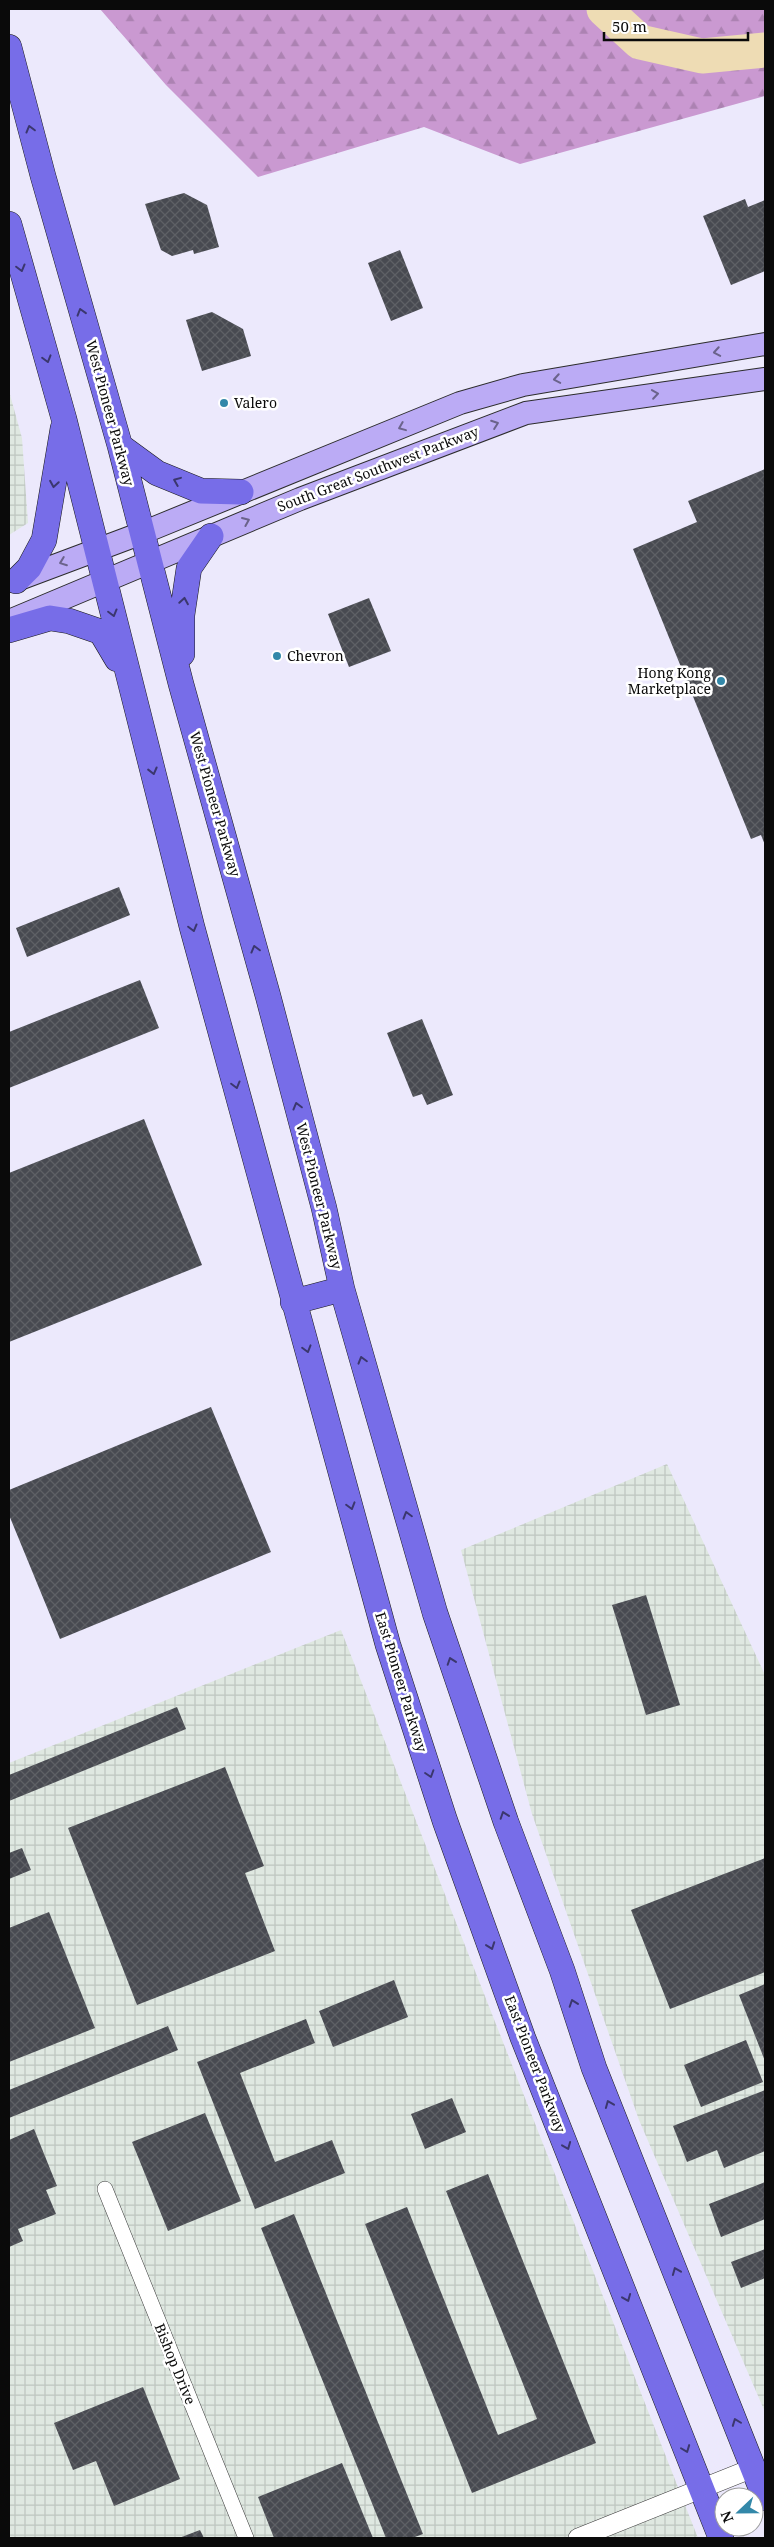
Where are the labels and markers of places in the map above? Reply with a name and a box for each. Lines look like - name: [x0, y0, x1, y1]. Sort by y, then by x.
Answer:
- place label: Valero: [234, 393, 277, 412]
- marker: Valero: [218, 397, 230, 409]
- place label: Chevron: [287, 646, 344, 665]
- marker: Chevron: [271, 650, 283, 662]
- place label: Hong Kong Marketplace: [628, 663, 711, 698]
- marker: Hong Kong Marketplace: [715, 675, 727, 687]

